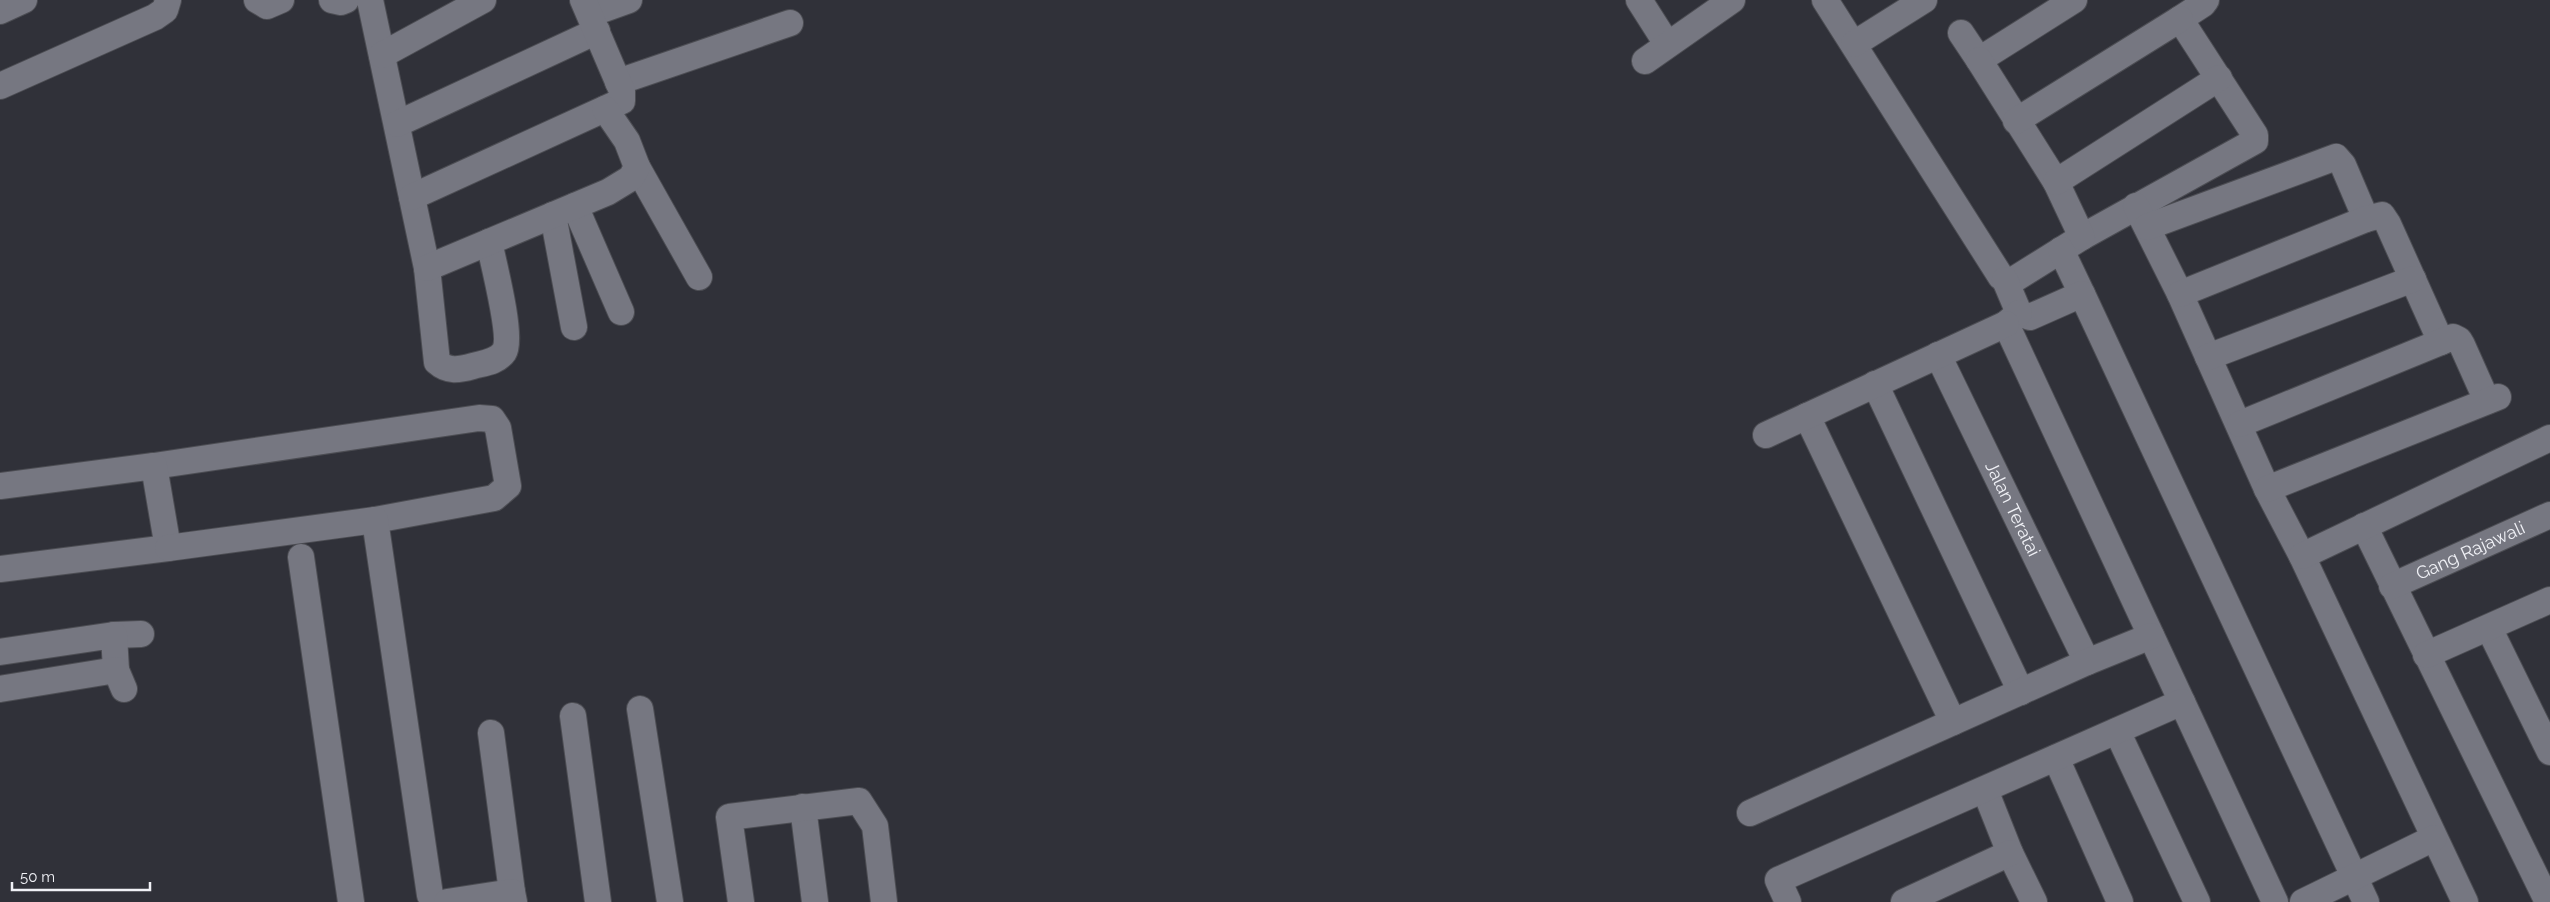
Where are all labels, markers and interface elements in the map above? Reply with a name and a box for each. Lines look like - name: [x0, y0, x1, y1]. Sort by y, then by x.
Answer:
- street label: Jalan Teratai: [1981, 458, 2045, 560]
- street label: Gang Rajawali: [2413, 517, 2528, 584]
- scale bar: [12, 860, 150, 892]
- text: 50 m: [20, 868, 55, 886]

